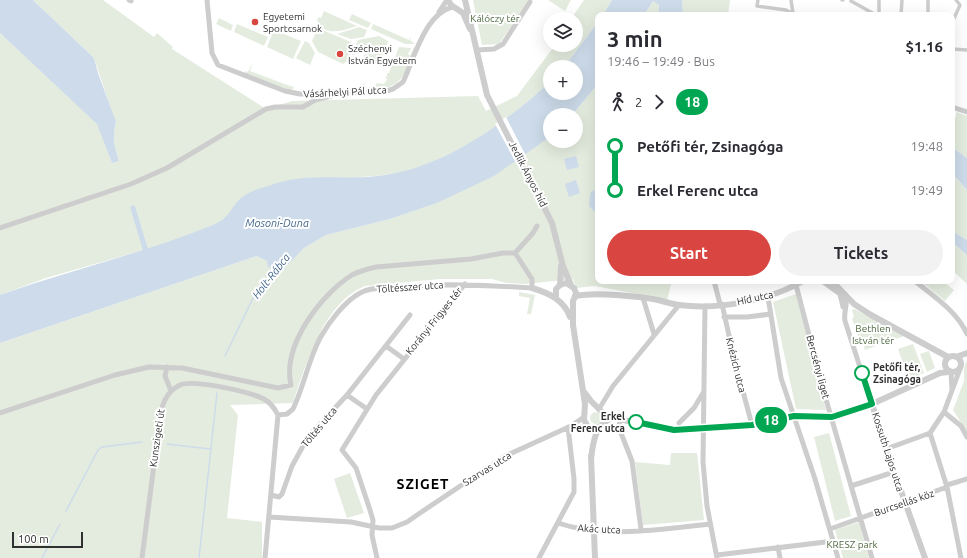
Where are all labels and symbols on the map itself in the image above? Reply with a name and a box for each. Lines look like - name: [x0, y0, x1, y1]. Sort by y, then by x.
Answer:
- place label: Egyetemi Sportcsarnok: [263, 11, 322, 34]
- park label: Kálóczy tér: [470, 13, 520, 24]
- marker: Egyetemi Sportcsarnok: [250, 17, 260, 27]
- place label: Széchenyi István Egyetem: [348, 43, 416, 66]
- marker: Széchenyi István Egyetem: [335, 49, 345, 59]
- street label: Vásárhelyi Pál utca: [303, 84, 387, 100]
- street label: Jedlik Ányos híd: [507, 139, 550, 209]
- water label: Mosoni-Duna: [245, 217, 309, 229]
- water label: Holt-Rábca: [250, 251, 292, 301]
- street label: Töltésszer utca: [376, 279, 444, 295]
- street label: Korányi Frigyes tér: [404, 285, 465, 357]
- street label: Híd utca: [736, 289, 774, 307]
- park label: Bethlen István tér: [852, 323, 894, 346]
- street label: Bercsényi liget: [804, 334, 832, 400]
- street label: Knézich utca: [724, 336, 748, 394]
- place label: Petőfi tér, Zsinagóga: [873, 362, 921, 385]
- marker: Petőfi tér, Zsinagóga: [854, 365, 870, 381]
- street label: Töltés utca: [299, 405, 339, 449]
- line badge: 18: [753, 407, 789, 433]
- street label: Kunszigeti út: [147, 408, 167, 468]
- place label: Erkel Ferenc utca: [571, 411, 625, 434]
- street label: Kossuth Lajos utca: [870, 411, 906, 493]
- marker: Erkel Ferenc utca: [628, 414, 644, 430]
- street label: Szarvas utca: [461, 450, 513, 488]
- district label: SZIGET: [397, 476, 449, 492]
- street label: Burcsellás köz: [873, 487, 936, 518]
- street label: Akác utca: [577, 522, 621, 536]
- scale bar: [12, 530, 83, 549]
- park label: KRESZ park: [827, 539, 877, 550]

